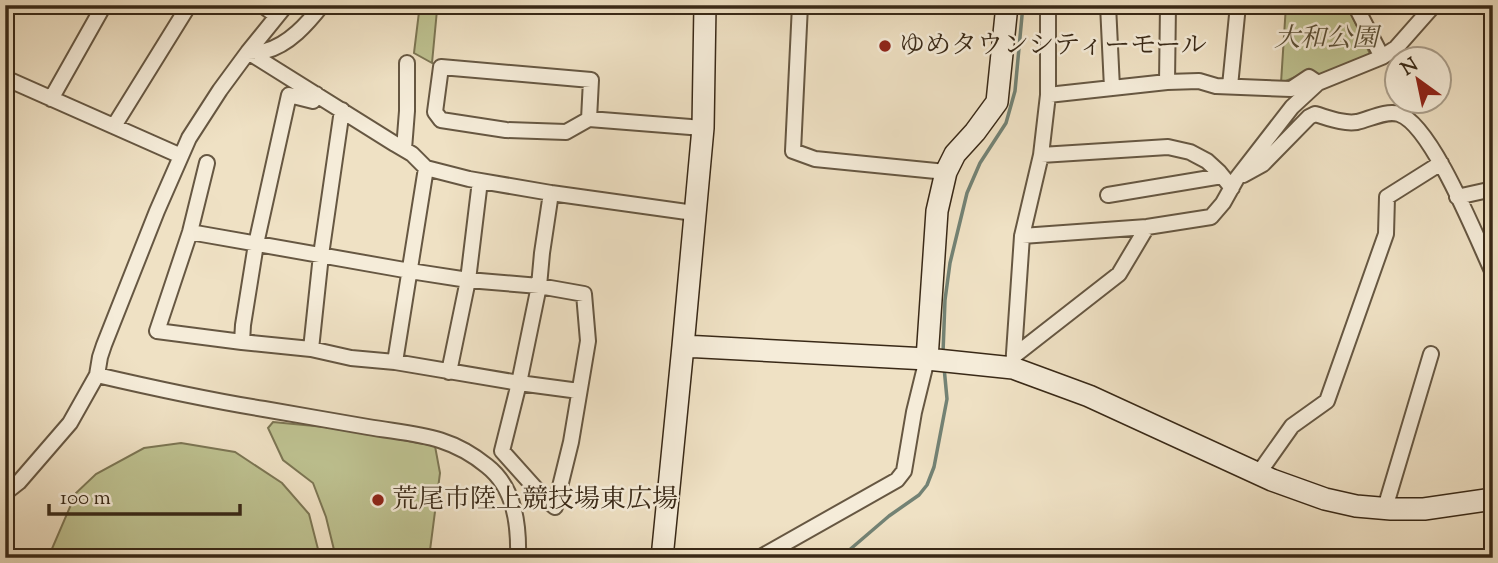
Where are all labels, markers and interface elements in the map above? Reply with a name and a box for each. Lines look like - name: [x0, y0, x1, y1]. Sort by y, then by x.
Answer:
- park label: 大和公園: [1274, 21, 1382, 58]
- place label: ゆめタウンシティーモール: [899, 28, 1207, 65]
- marker: ゆめタウンシティーモール: [877, 38, 893, 54]
- north arrow: [1382, 46, 1452, 116]
- text: N: [1396, 52, 1424, 83]
- scale bar: [49, 472, 240, 516]
- place label: 荒尾市陸上競技場東広場: [392, 482, 678, 519]
- text: 100 m: [60, 484, 111, 514]
- marker: 荒尾市陸上競技場東広場: [370, 492, 386, 508]

